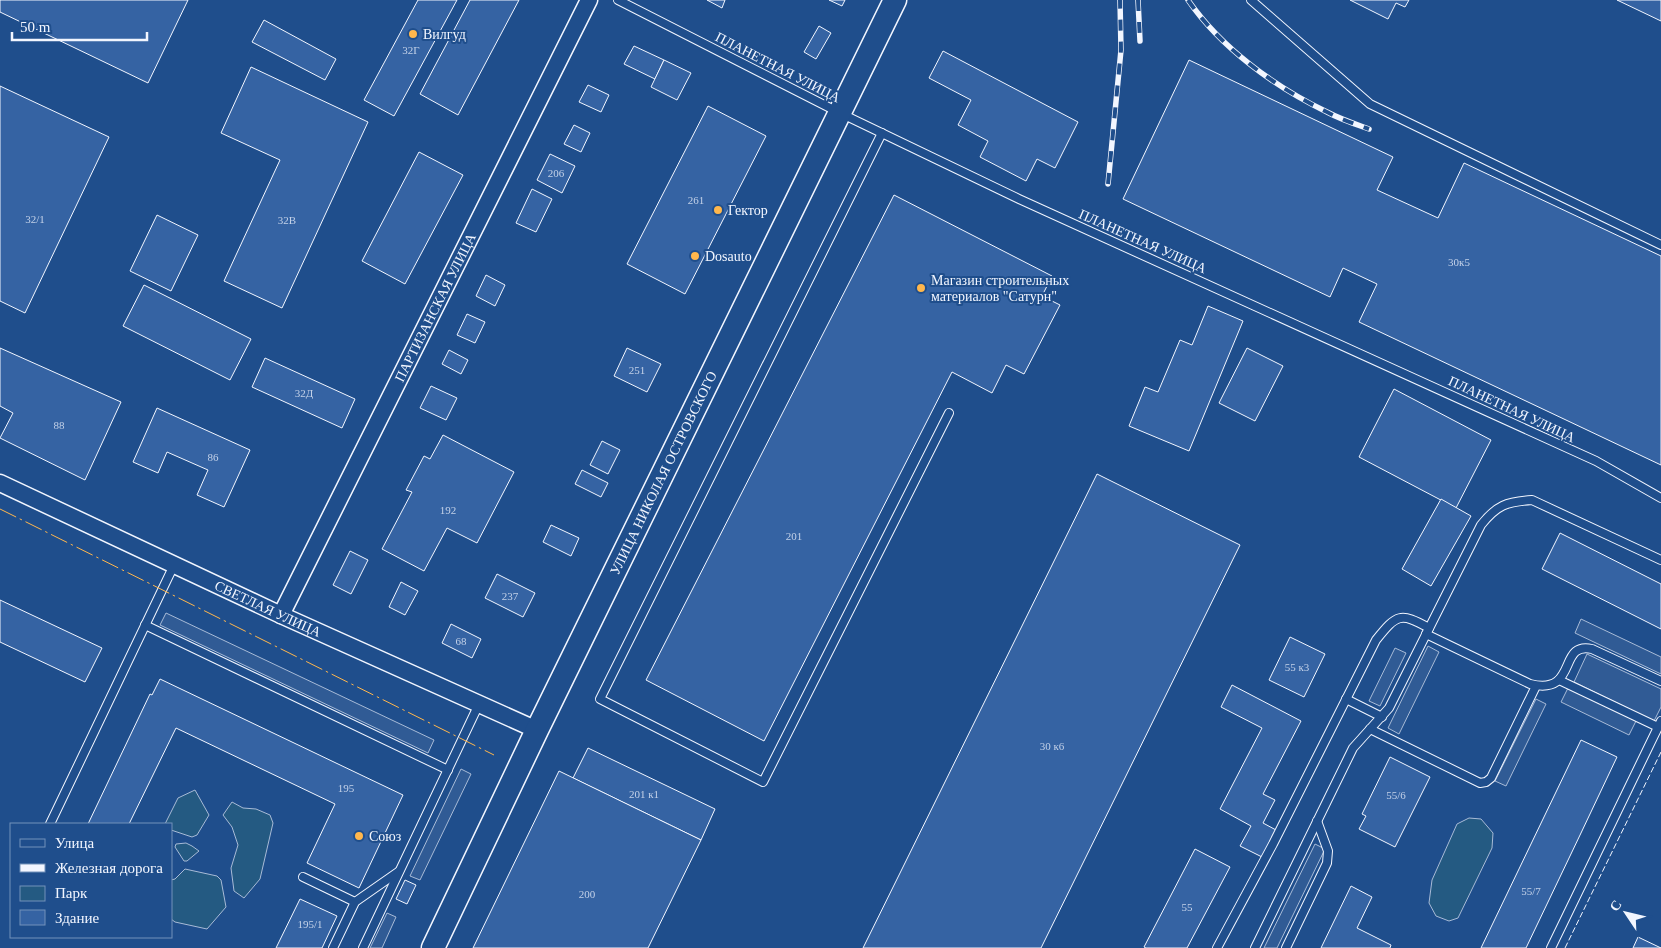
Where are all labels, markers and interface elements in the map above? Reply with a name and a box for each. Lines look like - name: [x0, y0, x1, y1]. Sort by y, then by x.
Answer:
- scale bar: [12, 10, 148, 42]
- text: 50 m: [20, 19, 51, 35]
- place label: Вилгуд: [423, 27, 466, 42]
- marker: Вилгуд: [407, 28, 419, 40]
- street label: ПЛАНЕТНАЯ УЛИЦА: [713, 29, 844, 106]
- house number: 32Г: [402, 44, 420, 56]
- house number: 206: [548, 167, 565, 179]
- house number: 261: [688, 194, 704, 206]
- place label: Гектор: [728, 203, 768, 218]
- marker: Гектор: [712, 204, 724, 216]
- street label: ПЛАНЕТНАЯ УЛИЦА: [1077, 207, 1210, 277]
- house number: 32/1: [25, 213, 45, 225]
- house number: 32В: [278, 214, 296, 226]
- street label: ПАРТИЗАНСКАЯ УЛИЦА: [392, 230, 479, 384]
- place label: Dosauto: [705, 249, 752, 264]
- marker: Dosauto: [689, 250, 701, 262]
- house number: 30к5: [1448, 256, 1470, 268]
- place label: Магазин строительных материалов "Сатурн": [931, 273, 1069, 304]
- marker: Магазин строительных материалов "Сатурн": [915, 282, 927, 294]
- house number: 251: [629, 364, 645, 376]
- street label: УЛИЦА НИКОЛАЯ ОСТРОВСКОГО: [607, 369, 720, 577]
- street label: ПЛАНЕТНАЯ УЛИЦА: [1446, 373, 1578, 446]
- house number: 32Д: [295, 387, 314, 399]
- house number: 88: [54, 419, 65, 431]
- house number: 86: [208, 451, 219, 463]
- house number: 192: [440, 504, 456, 516]
- house number: 201: [786, 530, 802, 542]
- street label: СВЕТЛАЯ УЛИЦА: [212, 578, 324, 640]
- house number: 237: [502, 590, 519, 602]
- house number: 68: [456, 635, 467, 647]
- house number: 55 к3: [1285, 661, 1310, 673]
- house number: 30 к6: [1040, 740, 1065, 752]
- house number: 195: [338, 782, 355, 794]
- house number: 201 к1: [629, 788, 659, 800]
- house number: 55/6: [1386, 789, 1406, 801]
- legend: [10, 823, 172, 938]
- place label: Союз: [369, 829, 402, 844]
- marker: Союз: [353, 830, 365, 842]
- text: Улица: [55, 835, 94, 851]
- text: Железная дорога: [55, 860, 163, 876]
- text: Парк: [55, 885, 88, 901]
- house number: 55/7: [1521, 885, 1541, 897]
- house number: 200: [579, 888, 596, 900]
- north arrow: [1601, 888, 1651, 938]
- text: С: [1607, 897, 1625, 914]
- house number: 55: [1182, 901, 1193, 913]
- text: Здание: [55, 910, 99, 926]
- house number: 195/1: [297, 918, 323, 930]

